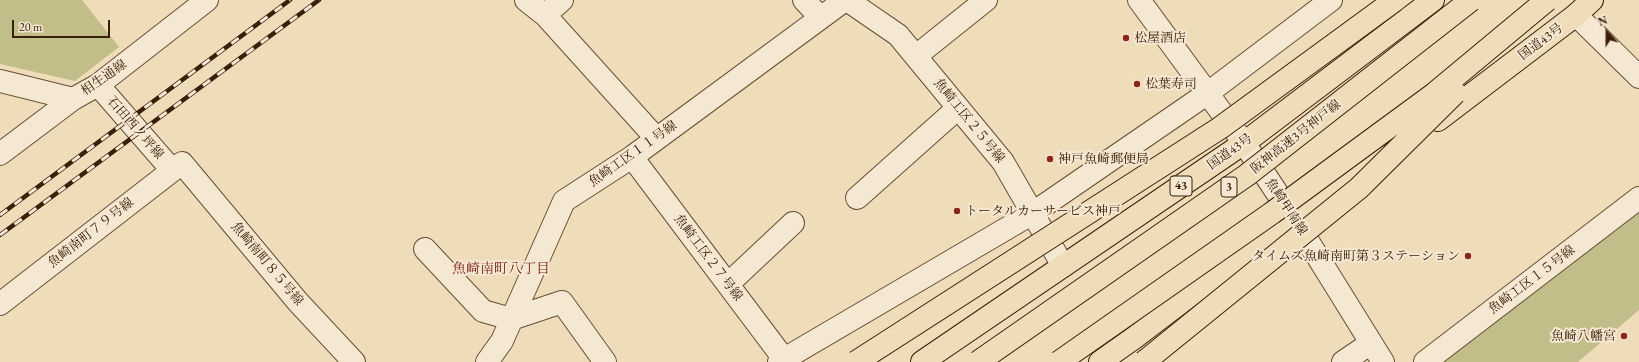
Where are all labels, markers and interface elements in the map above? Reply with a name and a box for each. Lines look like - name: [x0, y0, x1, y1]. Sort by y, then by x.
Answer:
- scale bar: [14, 12, 112, 38]
- north arrow: [1587, 12, 1627, 52]
- text: N: [1596, 13, 1609, 29]
- text: 20 m: [19, 19, 42, 35]
- street label: 国道43号: [1516, 20, 1566, 64]
- place label: 松屋酒店: [1134, 30, 1186, 46]
- marker: 松屋酒店: [1121, 33, 1131, 43]
- street label: 相生通線: [78, 57, 130, 99]
- street label: 魚崎工区２５号線: [930, 76, 1008, 166]
- place label: 松葉寿司: [1145, 76, 1197, 92]
- marker: 松葉寿司: [1132, 79, 1142, 89]
- street label: 石田西ノ坪線: [104, 93, 166, 163]
- street label: 阪神高速3号神戸線: [1248, 97, 1344, 177]
- street label: 魚崎工区１１号線: [586, 118, 680, 190]
- street label: 国道43号: [1204, 131, 1256, 173]
- place label: 神戸魚崎郵便局: [1058, 151, 1149, 167]
- marker: 神戸魚崎郵便局: [1045, 154, 1055, 164]
- street label: 魚崎甲南線: [1262, 175, 1310, 239]
- road number: 43: [1170, 176, 1192, 196]
- road number: 3: [1221, 177, 1237, 197]
- street label: 魚崎南町７９号線: [45, 195, 137, 271]
- place label: トータルカーサービス神戸: [965, 203, 1121, 219]
- marker: トータルカーサービス神戸: [952, 206, 962, 216]
- street label: 魚崎工区２７号線: [670, 212, 746, 304]
- street label: 魚崎南町８５号線: [228, 219, 306, 309]
- street label: 魚崎工区１５号線: [1486, 242, 1578, 318]
- place label: タイムズ魚崎南町第３ステーション: [1252, 248, 1460, 264]
- marker: タイムズ魚崎南町第３ステーション: [1463, 251, 1473, 261]
- district label: 魚崎南町八丁目: [452, 261, 550, 277]
- place label: 魚崎八幡宮: [1551, 328, 1616, 344]
- marker: 魚崎八幡宮: [1619, 331, 1629, 341]

